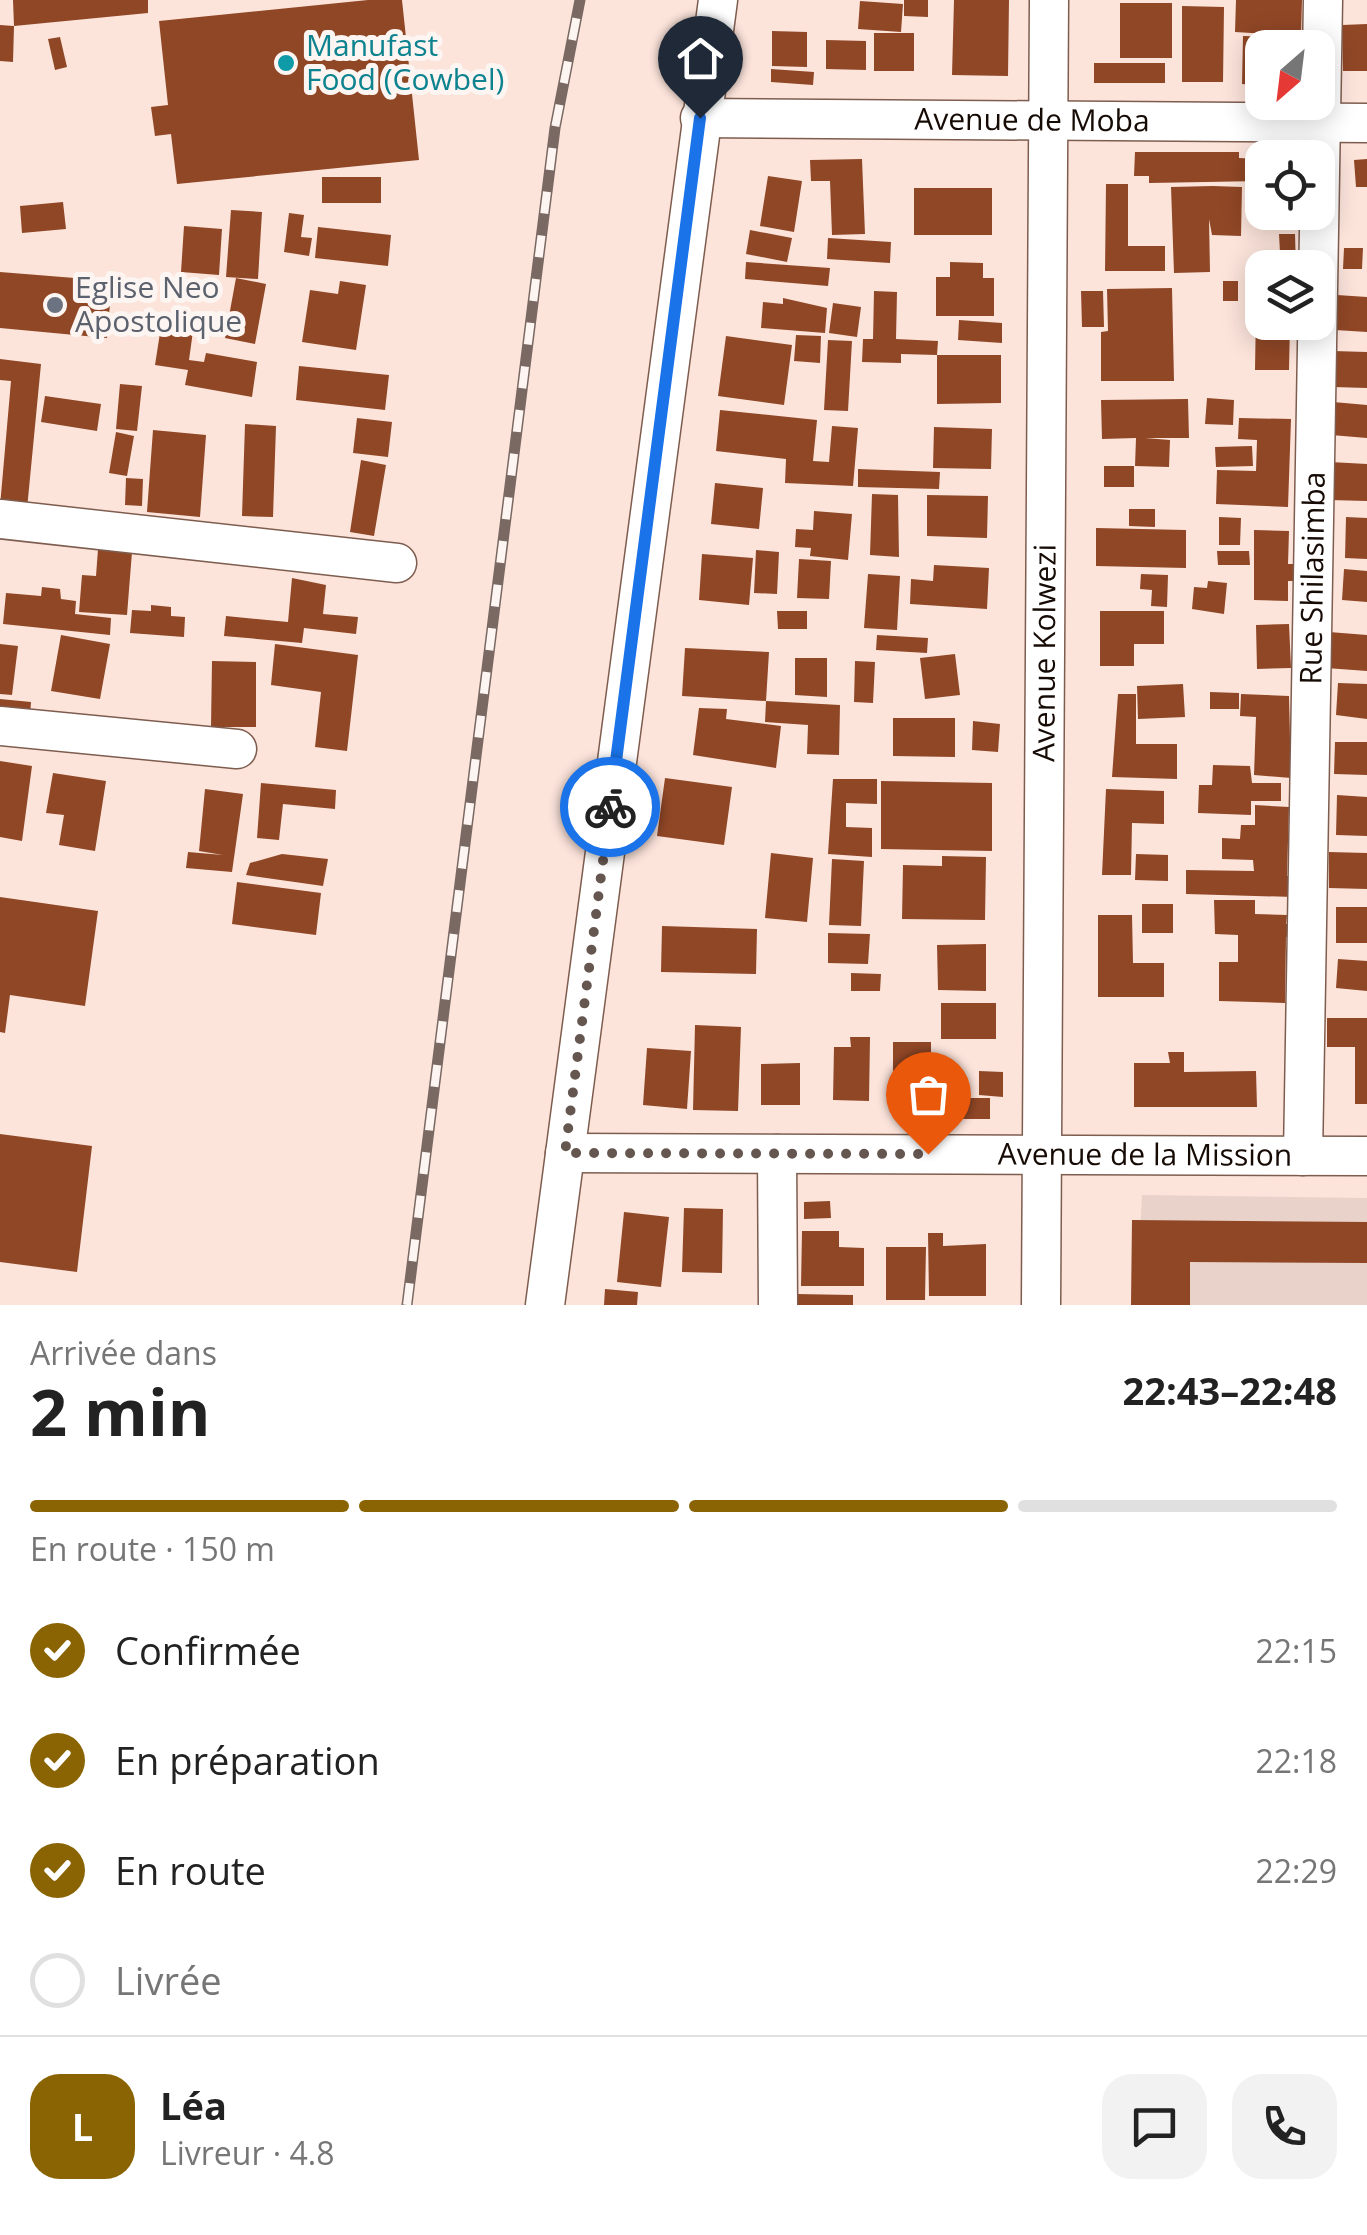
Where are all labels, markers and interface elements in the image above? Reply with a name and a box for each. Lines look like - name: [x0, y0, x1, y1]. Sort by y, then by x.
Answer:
- pin: [658, 16, 743, 119]
- place label: Manufast Food (Cowbel): [306, 24, 504, 99]
- north arrow: [1245, 30, 1335, 120]
- map controls: [1245, 30, 1335, 340]
- icon: home: [673, 31, 728, 86]
- marker: Manufast Food (Cowbel): [275, 52, 297, 74]
- street label: Avenue de Moba: [914, 98, 1150, 140]
- button: locate: [1245, 140, 1335, 230]
- button: layers: [1245, 250, 1335, 340]
- place label: Eglise Neo Apostolique: [75, 266, 242, 341]
- marker: Eglise Neo Apostolique: [44, 294, 66, 316]
- street label: Rue Shilasimba: [1289, 471, 1334, 685]
- street label: Avenue Kolwezi: [1022, 544, 1065, 762]
- courier: [560, 757, 660, 857]
- icon: bike: [583, 780, 638, 835]
- pin: [886, 1052, 971, 1155]
- icon: bag: [901, 1067, 956, 1122]
- street label: Avenue de la Mission: [998, 1133, 1292, 1175]
- text: Arrivée dans: [30, 1331, 217, 1374]
- text: 22:43–22:48: [1123, 1364, 1337, 1416]
- text: 2 min: [30, 1367, 210, 1455]
- text: En route · 150 m: [30, 1527, 275, 1570]
- icon: check: [30, 1623, 85, 1678]
- text: Confirmée: [115, 1624, 301, 1676]
- text: 22:15: [1255, 1629, 1337, 1672]
- icon: check: [30, 1733, 85, 1788]
- text: En préparation: [115, 1734, 380, 1786]
- text: 22:18: [1255, 1739, 1337, 1782]
- icon: check: [30, 1843, 85, 1898]
- text: En route: [115, 1844, 266, 1896]
- text: 22:29: [1255, 1849, 1337, 1892]
- text: Livrée: [115, 1954, 222, 2006]
- button: chat: [1102, 2074, 1207, 2179]
- button: phone: [1232, 2074, 1337, 2179]
- text: Léa: [160, 2079, 227, 2131]
- text: L: [72, 2100, 93, 2152]
- text: Livreur · 4.8: [160, 2131, 335, 2174]

